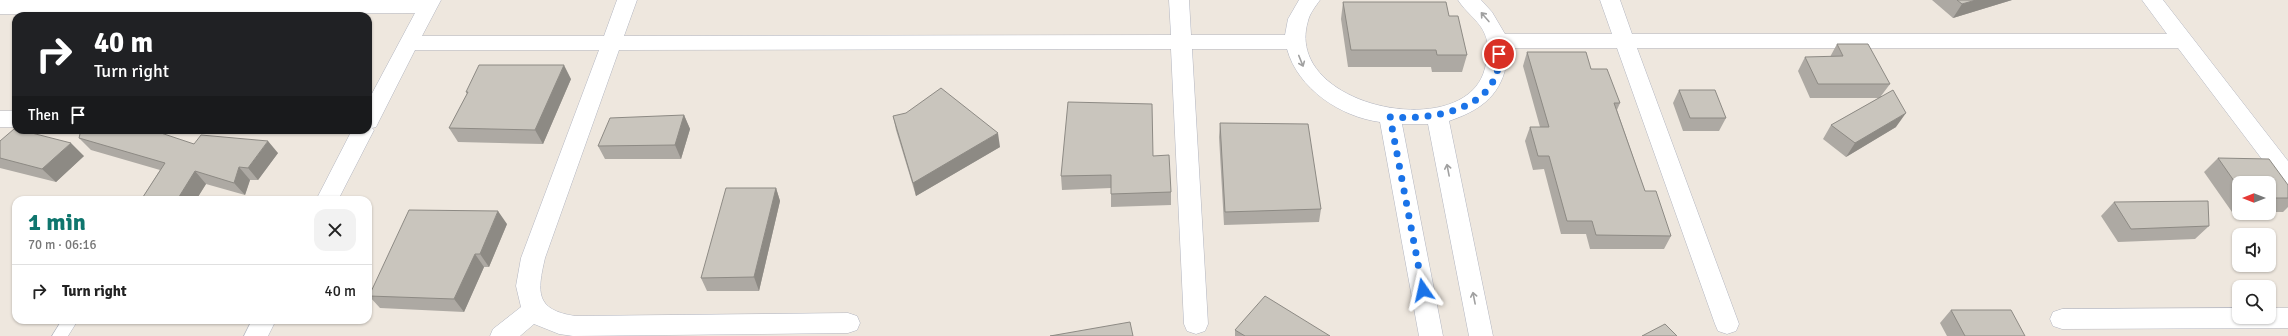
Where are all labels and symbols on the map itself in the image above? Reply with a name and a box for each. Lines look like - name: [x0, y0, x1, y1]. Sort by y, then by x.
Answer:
- one-way arrow: [1480, 12, 1489, 22]
- pin: [1482, 37, 1516, 71]
- one-way arrow: [1298, 55, 1305, 67]
- one-way arrow: [1444, 164, 1452, 177]
- north arrow: [2232, 176, 2276, 220]
- position arrow: [1402, 269, 1444, 311]
- one-way arrow: [1469, 292, 1477, 305]

